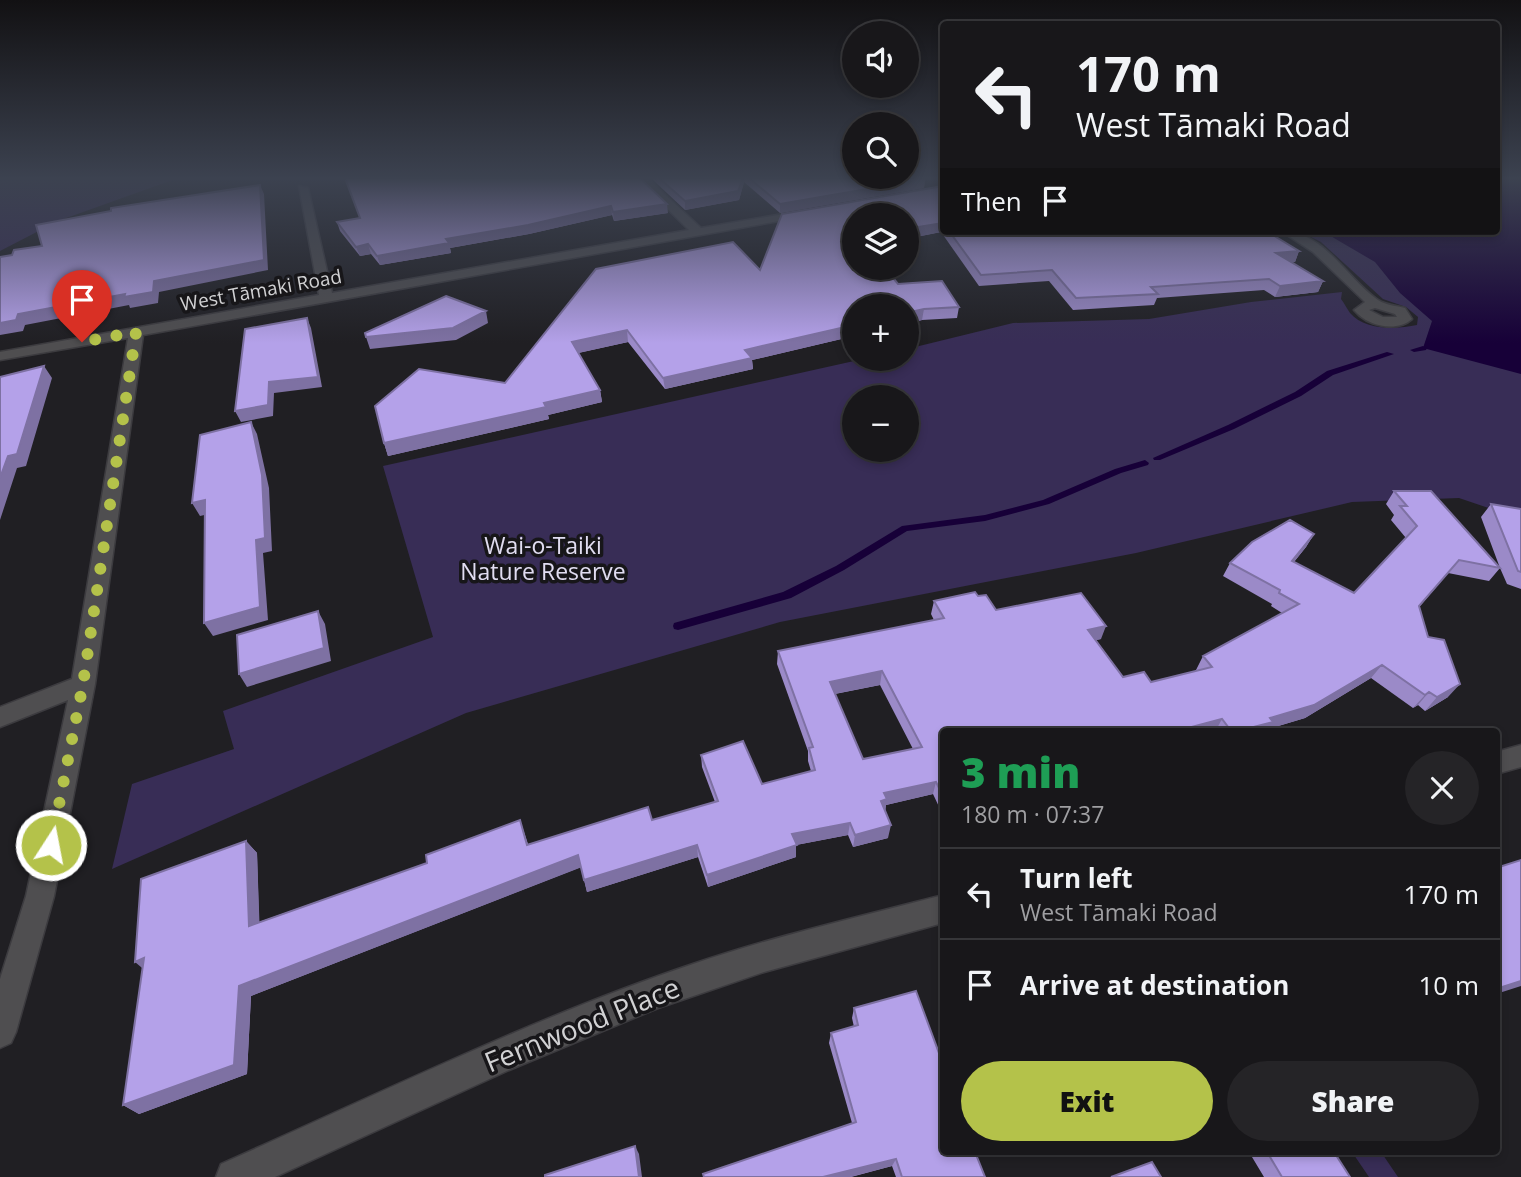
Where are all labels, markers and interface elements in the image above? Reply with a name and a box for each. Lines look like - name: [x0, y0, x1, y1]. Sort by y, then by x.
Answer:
- map controls: [842, 21, 919, 462]
- button: sound: [842, 21, 919, 98]
- text: 170 m: [1076, 40, 1221, 106]
- icon: left: [961, 49, 1052, 140]
- text: West Tāmaki Road: [1076, 103, 1351, 146]
- button: search: [842, 112, 919, 189]
- icon: arrive: [1036, 182, 1074, 220]
- text: Then: [961, 183, 1022, 219]
- button: layers: [842, 203, 919, 280]
- street label: West Tāmaki Road: [178, 263, 344, 317]
- pin: [52, 270, 112, 342]
- icon: arrive: [63, 281, 101, 319]
- button: +: [842, 294, 919, 371]
- button: −: [842, 385, 919, 462]
- park label: Wai-o-Taiki Nature Reserve: [460, 529, 626, 587]
- text: 3 min: [961, 743, 1080, 800]
- button: close: [1405, 751, 1479, 825]
- text: 180 m · 07:37: [961, 798, 1104, 830]
- position arrow: [14, 808, 88, 882]
- text: Turn left: [1020, 860, 1132, 896]
- icon: left: [961, 875, 999, 913]
- text: 170 m: [1404, 876, 1479, 912]
- text: West Tāmaki Road: [1020, 896, 1218, 928]
- icon: arrive: [961, 966, 999, 1004]
- text: Arrive at destination: [1020, 967, 1289, 1003]
- text: 10 m: [1418, 967, 1479, 1003]
- street label: Fernwood Place: [478, 968, 685, 1080]
- button: Exit: [961, 1061, 1213, 1141]
- button: Share: [1227, 1061, 1479, 1141]

